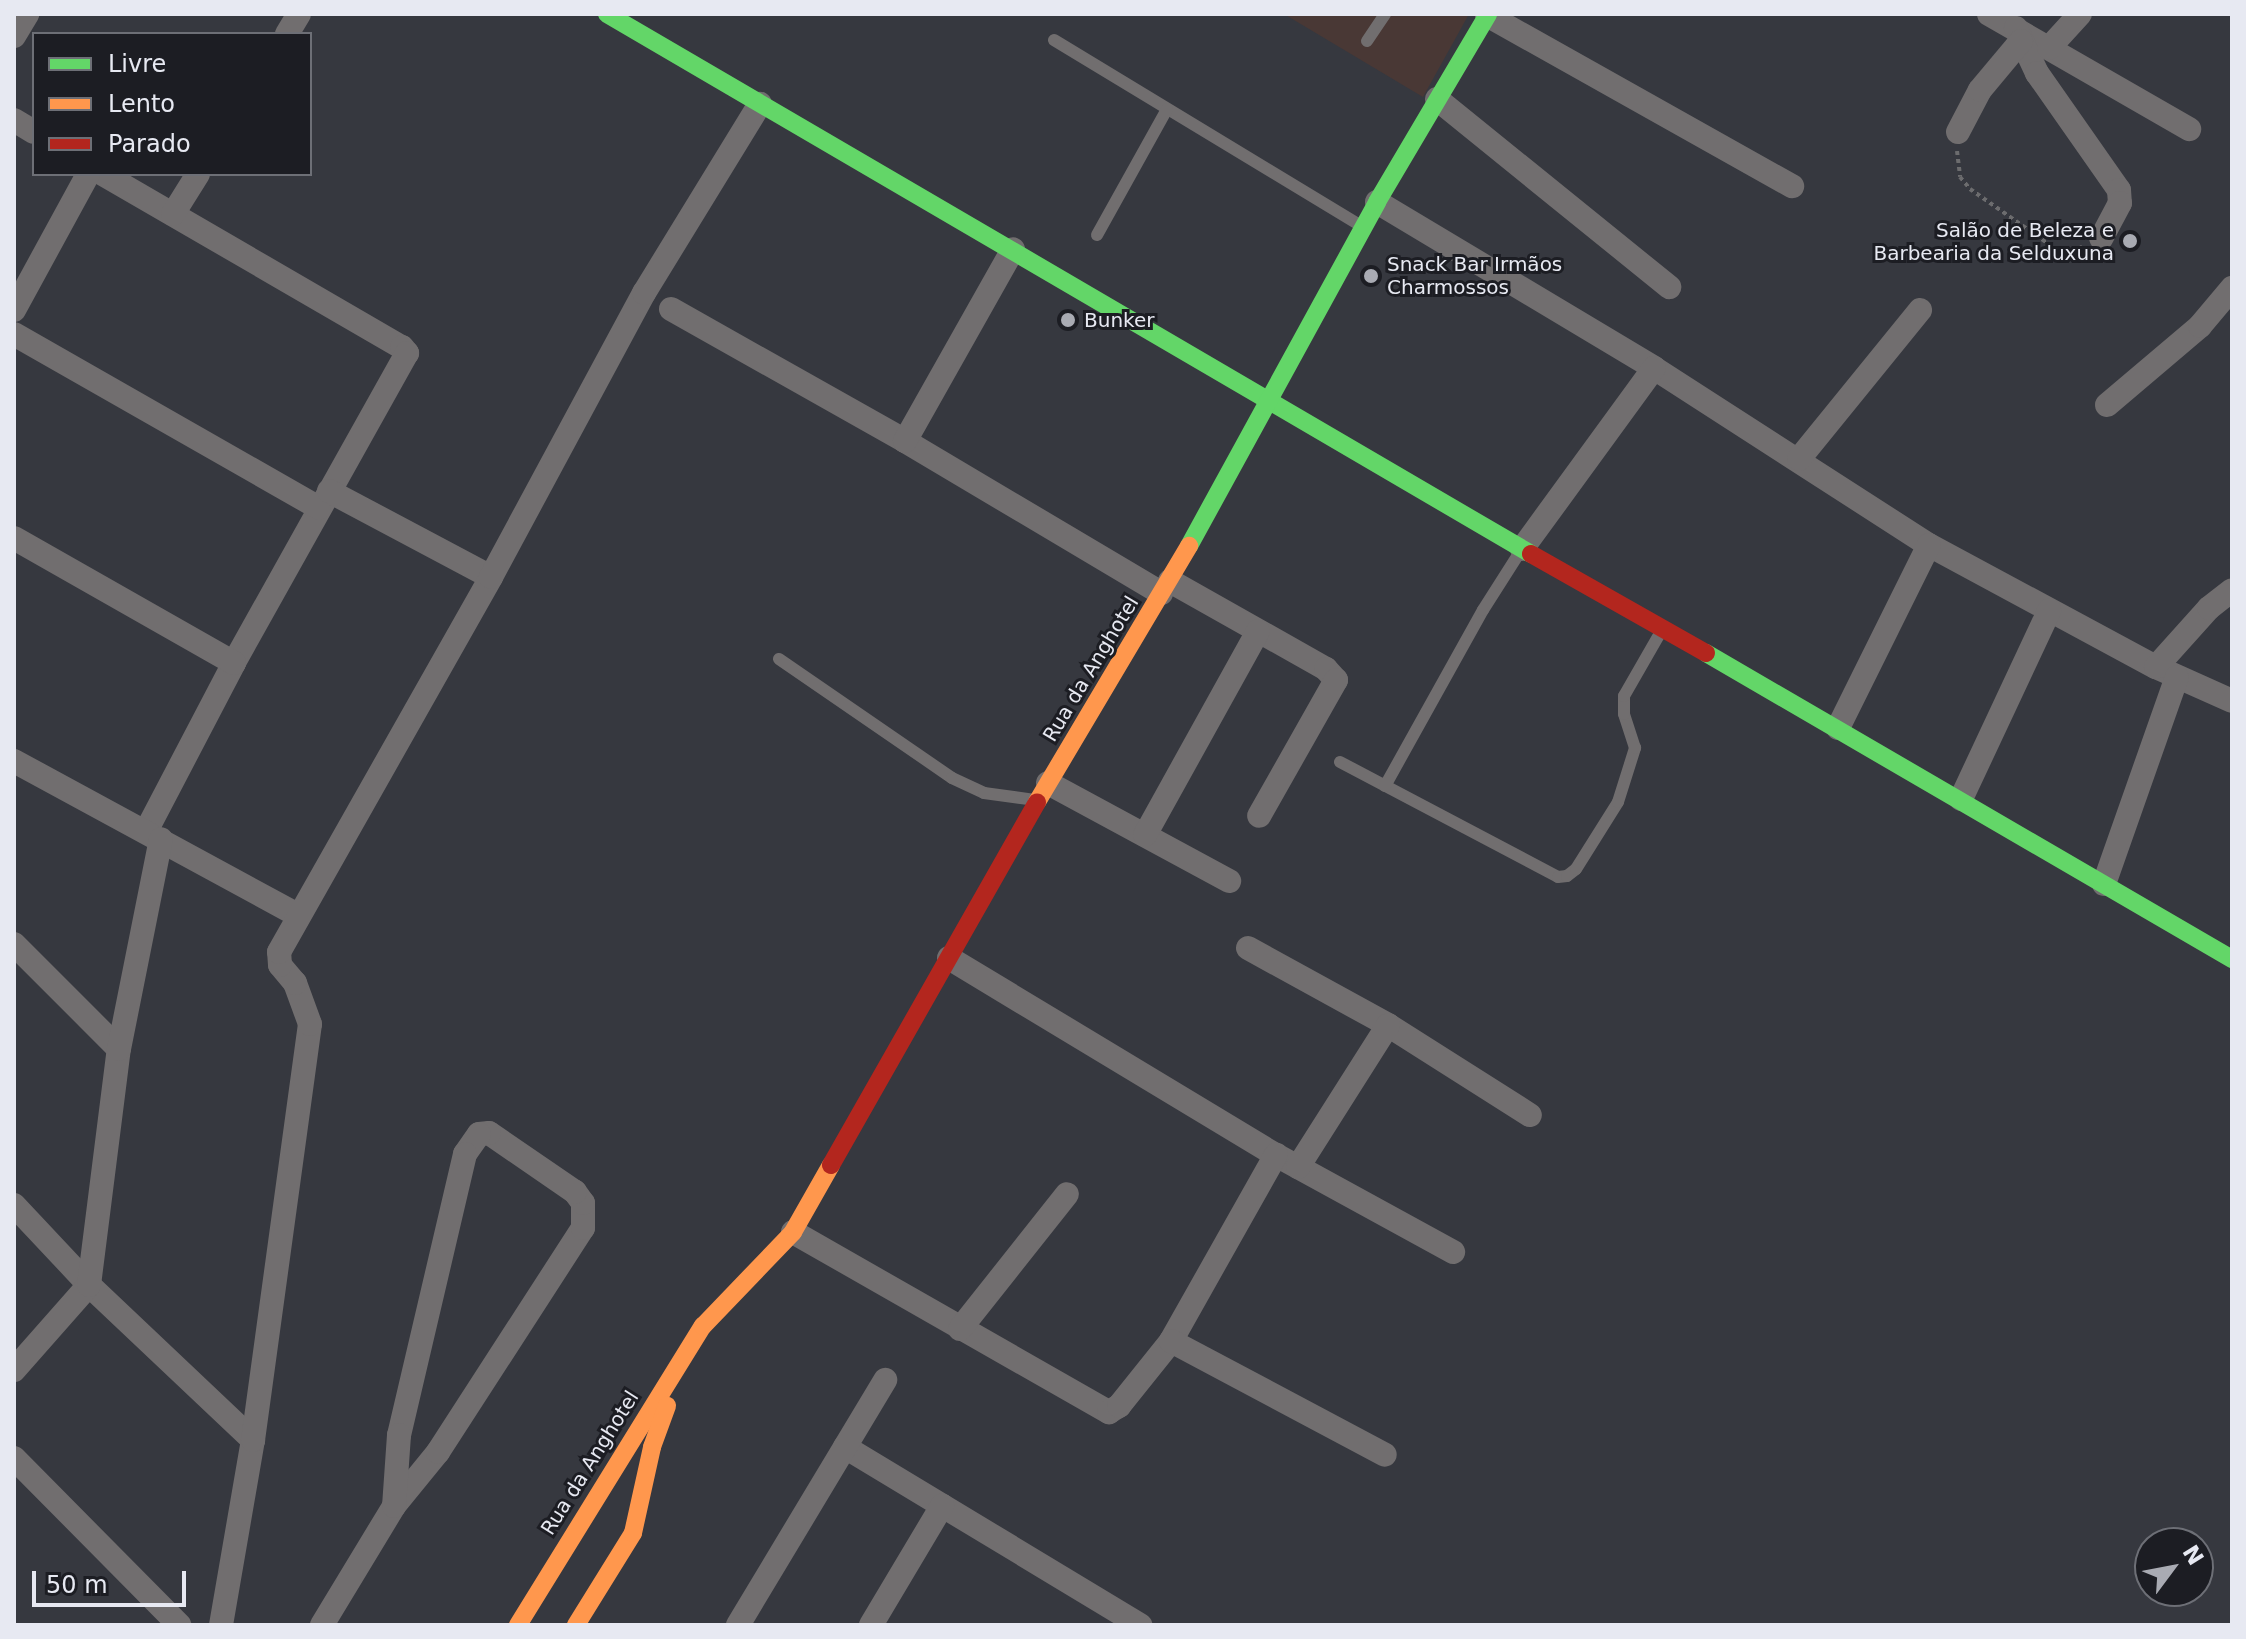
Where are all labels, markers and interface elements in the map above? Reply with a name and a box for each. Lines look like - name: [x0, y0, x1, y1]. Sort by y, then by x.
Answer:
- legend: [32, 32, 312, 176]
- text: Livre: [108, 50, 166, 78]
- text: Lento: [108, 90, 175, 118]
- text: Parado: [108, 130, 191, 158]
- place label: Salão de Beleza e Barbearia da Selduxuna: [1873, 218, 2114, 265]
- marker: Salão de Beleza e Barbearia da Selduxuna: [2121, 232, 2139, 250]
- place label: Snack Bar Irmãos Charmossos: [1387, 252, 1562, 299]
- marker: Snack Bar Irmãos Charmossos: [1362, 267, 1380, 285]
- place label: Bunker: [1084, 308, 1154, 332]
- marker: Bunker: [1059, 311, 1077, 329]
- street label: Rua da Anghotel: [1038, 592, 1144, 746]
- street label: Rua da Anghotel: [536, 1387, 644, 1539]
- north arrow: [2134, 1527, 2214, 1607]
- text: N: [2178, 1541, 2209, 1570]
- scale bar: [36, 1555, 190, 1605]
- text: 50 m: [46, 1571, 108, 1599]

